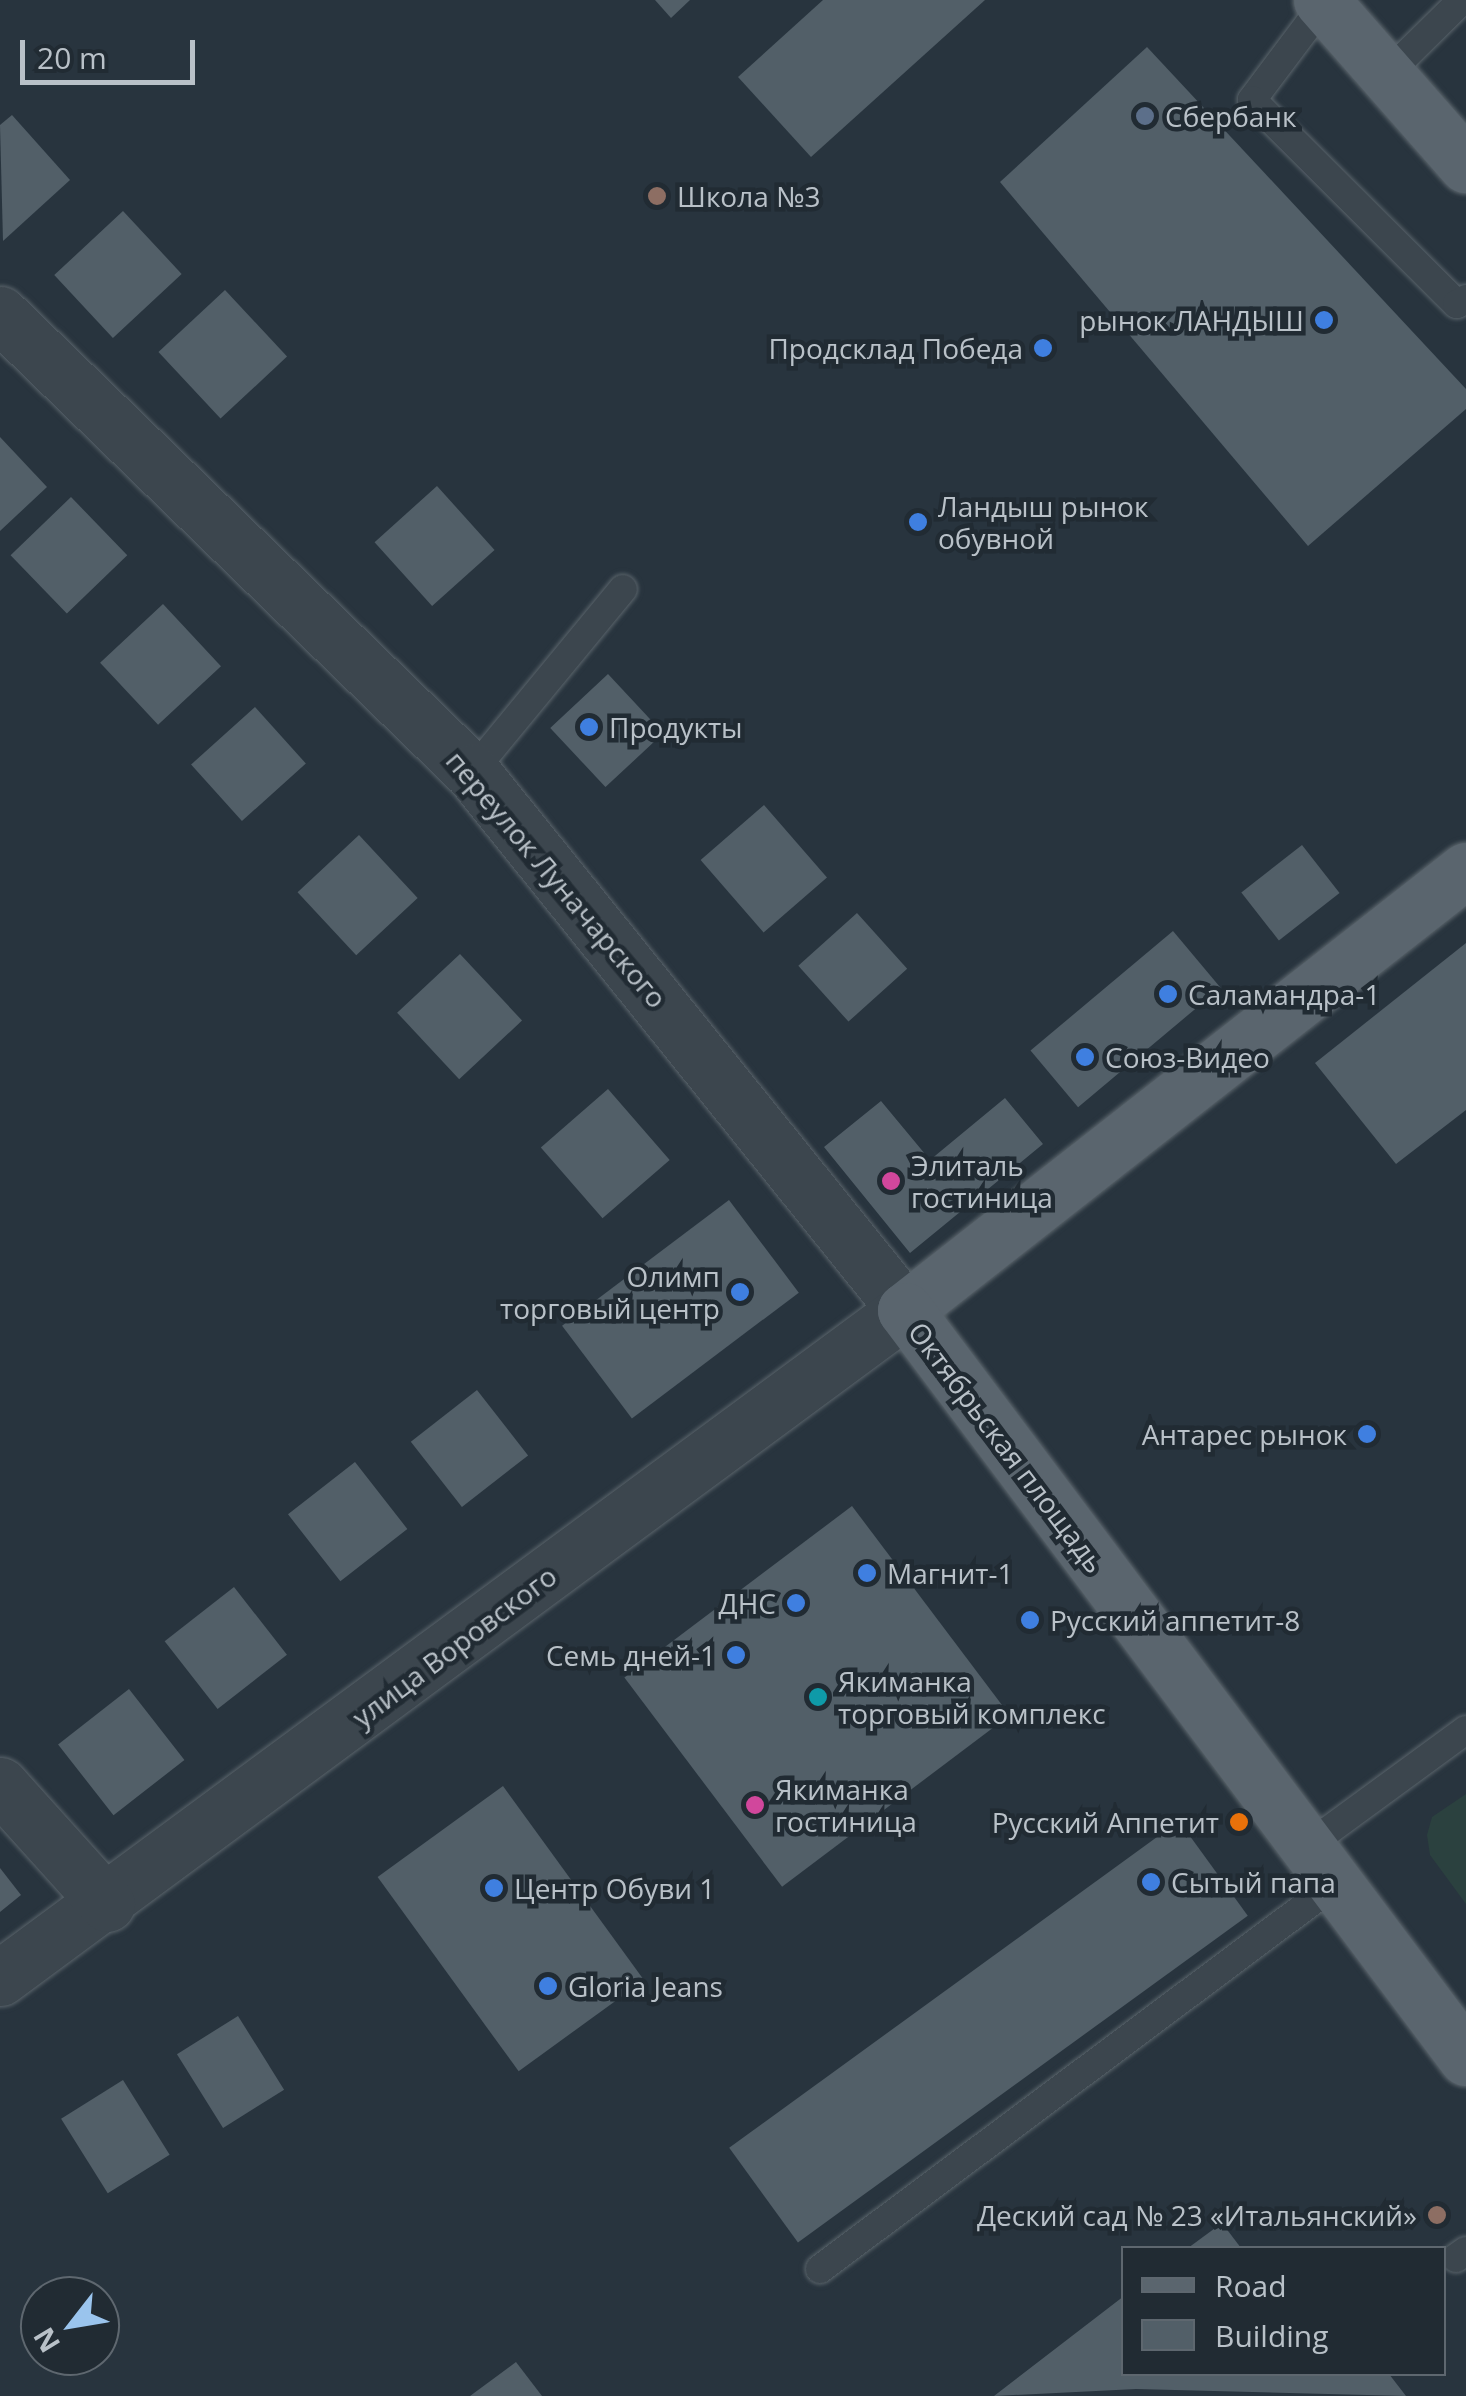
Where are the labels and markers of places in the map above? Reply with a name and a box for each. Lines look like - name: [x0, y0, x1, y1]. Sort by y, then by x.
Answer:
- place label: Сбербанк: [1165, 99, 1297, 133]
- marker: Сбербанк: [1134, 105, 1156, 127]
- place label: Школа №3: [677, 179, 821, 213]
- marker: Школа №3: [646, 185, 668, 207]
- place label: рынок ЛАНДЫШ: [1079, 303, 1304, 337]
- marker: рынок ЛАНДЫШ: [1313, 309, 1335, 331]
- place label: Продсклад Победа: [768, 331, 1023, 365]
- marker: Продсклад Победа: [1032, 337, 1054, 359]
- place label: Ландыш рынок обувной: [938, 489, 1148, 555]
- marker: Ландыш рынок обувной: [907, 511, 929, 533]
- place label: Продукты: [609, 710, 743, 744]
- marker: Продукты: [578, 716, 600, 738]
- place label: Саламандра-1: [1188, 977, 1380, 1011]
- marker: Саламандра-1: [1157, 983, 1179, 1005]
- place label: Союз-Видео: [1105, 1040, 1270, 1074]
- marker: Союз-Видео: [1074, 1046, 1096, 1068]
- place label: Элиталь гостиница: [911, 1148, 1053, 1214]
- marker: Элиталь гостиница: [880, 1170, 902, 1192]
- place label: Олимп торговый центр: [500, 1259, 720, 1325]
- marker: Олимп торговый центр: [729, 1281, 751, 1303]
- place label: Антарес рынок: [1142, 1417, 1347, 1451]
- marker: Антарес рынок: [1356, 1423, 1378, 1445]
- place label: Магнит-1: [887, 1556, 1014, 1590]
- marker: Магнит-1: [856, 1562, 878, 1584]
- place label: ДНС: [719, 1586, 776, 1620]
- marker: ДНС: [785, 1592, 807, 1614]
- place label: Русский аппетит-8: [1050, 1603, 1300, 1637]
- marker: Русский аппетит-8: [1019, 1609, 1041, 1631]
- place label: Семь дней-1: [546, 1638, 716, 1672]
- marker: Семь дней-1: [725, 1644, 747, 1666]
- place label: Якиманка торговый комплекс: [838, 1664, 1106, 1730]
- marker: Якиманка торговый комплекс: [807, 1686, 829, 1708]
- place label: Якиманка гостиница: [775, 1772, 917, 1838]
- marker: Якиманка гостиница: [744, 1794, 766, 1816]
- place label: Русский Аппетит: [992, 1805, 1219, 1839]
- marker: Русский Аппетит: [1228, 1811, 1250, 1833]
- place label: Сытый папа: [1171, 1865, 1336, 1899]
- place label: Центр Обуви 1: [514, 1871, 715, 1905]
- marker: Сытый папа: [1140, 1871, 1162, 1893]
- marker: Центр Обуви 1: [483, 1877, 505, 1899]
- place label: Gloria Jeans: [568, 1969, 723, 2003]
- marker: Gloria Jeans: [537, 1975, 559, 1997]
- place label: Деский сад № 23 «Итальянский»: [977, 2198, 1417, 2232]
- marker: Деский сад № 23 «Итальянский»: [1426, 2204, 1448, 2226]

